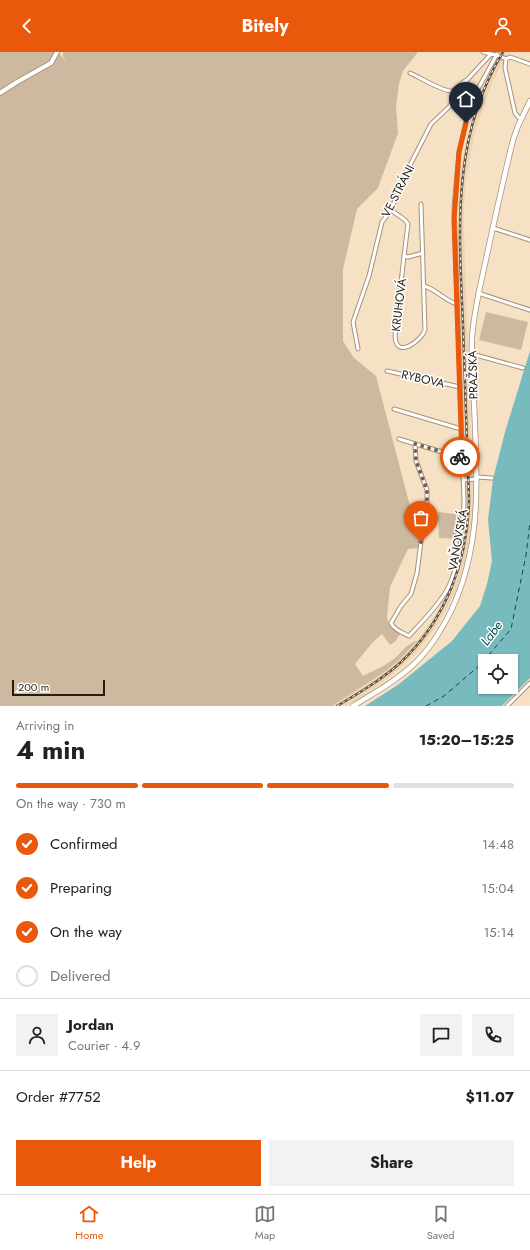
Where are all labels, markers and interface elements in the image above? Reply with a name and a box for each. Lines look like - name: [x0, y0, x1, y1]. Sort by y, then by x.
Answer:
- text: Bitely: [241, 13, 289, 39]
- icon: back: [16, 15, 38, 37]
- icon: person: [492, 15, 514, 37]
- pin: [449, 82, 483, 123]
- icon: home: [455, 88, 477, 110]
- street label: VE STRÁNI: [377, 161, 419, 221]
- street label: KRUHOVÁ: [387, 277, 411, 333]
- street label: PRAŽSKÁ: [463, 350, 483, 400]
- street label: RYBOVA: [400, 365, 446, 393]
- courier: [440, 437, 480, 477]
- icon: bike: [449, 446, 471, 468]
- pin: [404, 501, 438, 542]
- icon: bag: [410, 507, 432, 529]
- street label: VAŇOVSKÁ: [444, 508, 472, 572]
- water label: Labe: [476, 617, 507, 650]
- map controls: [478, 654, 518, 694]
- button: locate: [478, 654, 518, 694]
- scale bar: [12, 678, 105, 697]
- text: 200 m: [18, 679, 49, 695]
- text: Arriving in: [16, 716, 74, 735]
- text: 15:20–15:25: [419, 729, 514, 751]
- text: 4 min: [16, 731, 85, 769]
- text: On the way · 730 m: [16, 794, 126, 813]
- icon: check: [16, 833, 38, 855]
- text: Confirmed: [50, 833, 118, 855]
- text: 14:48: [482, 835, 514, 854]
- icon: check: [16, 877, 38, 899]
- text: Preparing: [50, 877, 112, 899]
- text: 15:04: [482, 879, 514, 898]
- icon: check: [16, 921, 38, 943]
- text: On the way: [50, 921, 122, 943]
- text: 15:14: [483, 923, 514, 942]
- text: Delivered: [50, 965, 111, 987]
- button: person: [16, 1014, 58, 1056]
- text: Jordan: [68, 1014, 114, 1036]
- button: chat: [420, 1014, 462, 1056]
- button: phone: [472, 1014, 514, 1056]
- text: Courier · 4.9: [68, 1036, 141, 1055]
- text: Order #7752: [16, 1086, 101, 1108]
- text: $11.07: [466, 1086, 514, 1108]
- button: Help: [16, 1140, 261, 1186]
- button: Share: [269, 1140, 514, 1186]
- tab: Home: [75, 1203, 103, 1243]
- tab: Map: [254, 1203, 276, 1243]
- tab: Saved: [427, 1203, 455, 1243]

